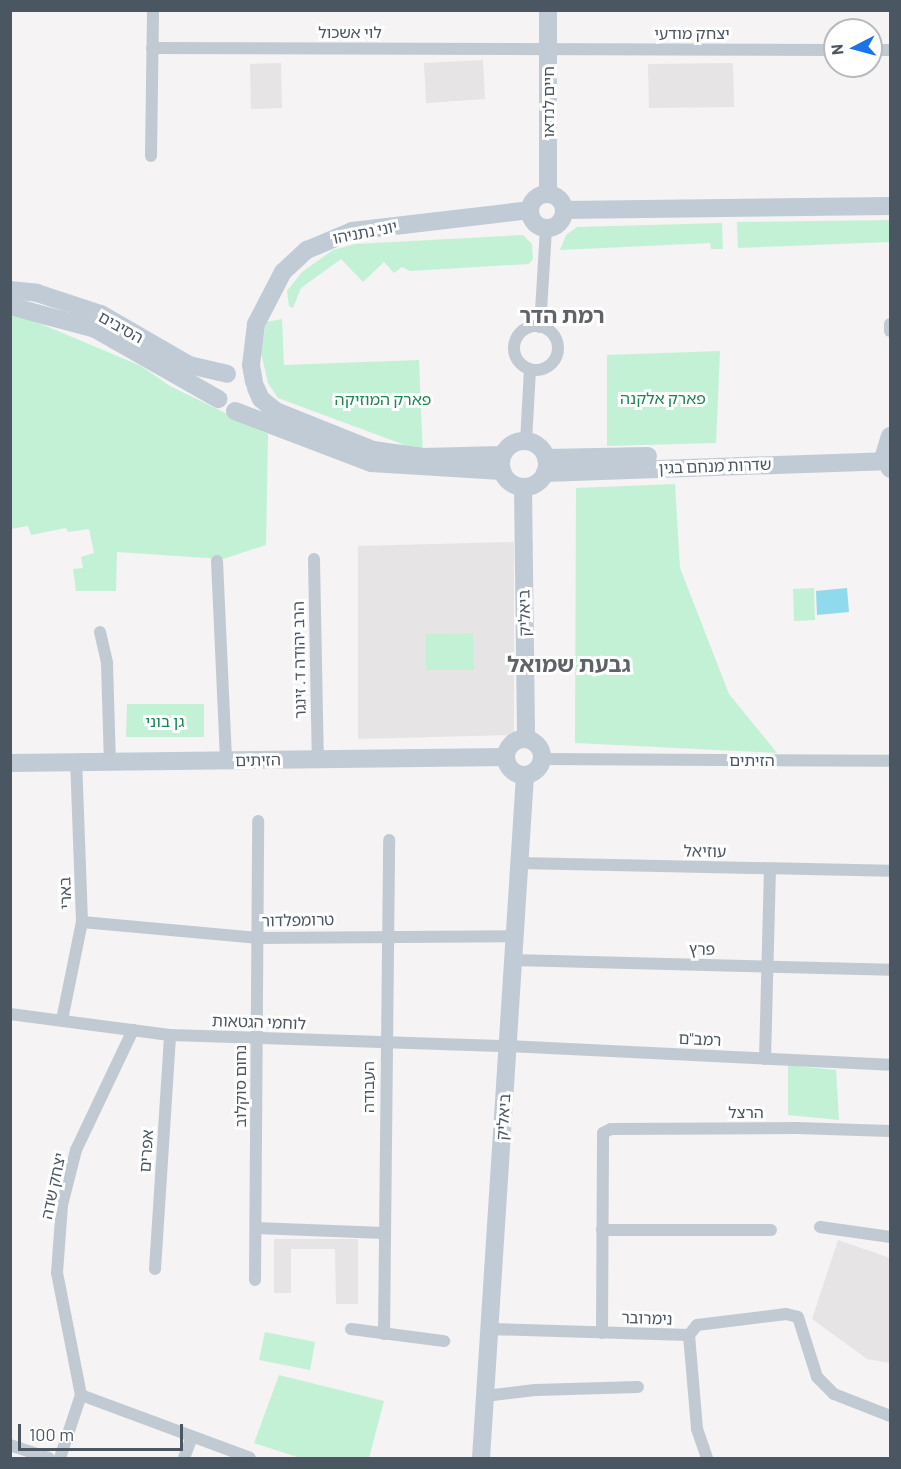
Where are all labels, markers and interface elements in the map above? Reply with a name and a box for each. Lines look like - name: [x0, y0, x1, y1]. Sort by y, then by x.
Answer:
- north arrow: [823, 18, 883, 78]
- street label: לוי אשכול: [318, 22, 382, 42]
- street label: יצחק מודעי: [654, 23, 730, 43]
- text: N: [827, 43, 847, 56]
- street label: חיים לנדאו: [538, 66, 558, 138]
- street label: יוני נתניהו: [331, 216, 399, 248]
- district label: רמת הדר: [519, 302, 605, 328]
- street label: הסיבים: [95, 307, 147, 347]
- park label: פארק אלקנה: [620, 388, 706, 408]
- park label: פארק המוזיקה: [335, 389, 431, 409]
- street label: שדרות מנחם בגין: [658, 454, 772, 478]
- street label: ביאליק: [514, 589, 534, 637]
- street label: הרב יהודה ד. זינגר: [288, 601, 310, 719]
- district label: גבעת שמואל: [507, 651, 631, 677]
- park label: גן בוני: [146, 711, 184, 731]
- street label: הזיתים: [235, 750, 281, 770]
- street label: הזיתים: [729, 750, 775, 770]
- street label: עוזיאל: [684, 841, 726, 861]
- street label: בארי: [55, 876, 75, 910]
- street label: טרומפלדור: [261, 910, 335, 930]
- street label: פרץ: [689, 939, 715, 959]
- street label: לוחמי הגטאות: [212, 1011, 306, 1033]
- street label: רמב"ם: [678, 1028, 722, 1050]
- street label: נחום סוקלוב: [230, 1045, 250, 1127]
- street label: העבודה: [358, 1061, 378, 1113]
- street label: ביאליק: [492, 1093, 514, 1141]
- street label: הרצל: [728, 1102, 764, 1122]
- street label: אפרים: [135, 1129, 157, 1173]
- street label: יצחק שדה: [37, 1151, 69, 1221]
- street label: נימרובר: [621, 1308, 673, 1328]
- scale bar: [21, 1412, 186, 1450]
- text: 100 m: [29, 1423, 74, 1445]

